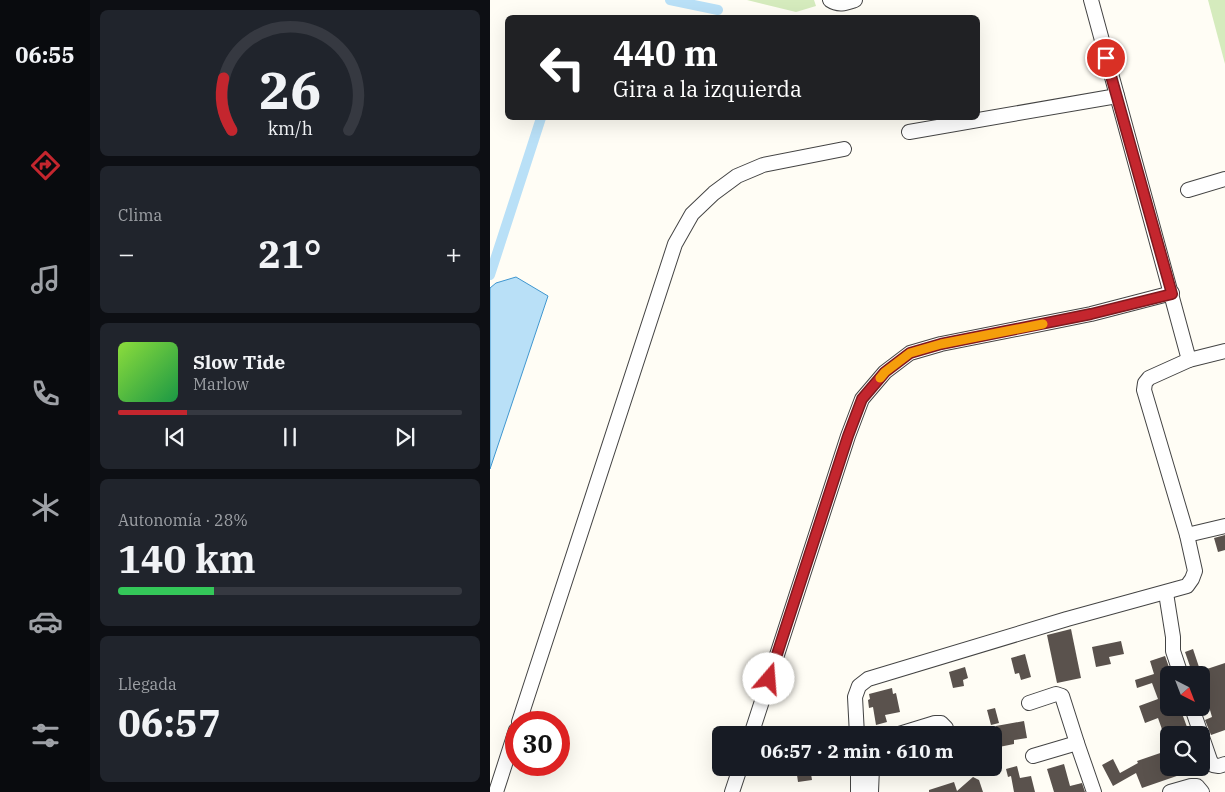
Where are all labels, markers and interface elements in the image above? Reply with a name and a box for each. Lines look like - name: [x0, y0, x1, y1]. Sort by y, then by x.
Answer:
- text: 440 m: [613, 30, 718, 76]
- icon: left: [530, 35, 595, 100]
- pin: [1085, 37, 1127, 79]
- text: 06:55: [15, 40, 75, 69]
- icon: arrive: [1092, 44, 1120, 72]
- text: 26: [259, 56, 321, 123]
- text: Gira a la izquierda: [613, 74, 802, 103]
- text: km/h: [267, 117, 313, 140]
- icon: directions: [28, 148, 63, 183]
- text: Clima: [118, 205, 162, 225]
- text: 21°: [258, 229, 322, 278]
- text: −: [118, 235, 135, 272]
- text: +: [445, 235, 462, 272]
- icon: music: [28, 262, 63, 297]
- text: Slow Tide: [193, 350, 285, 374]
- text: Marlow: [193, 374, 249, 394]
- icon: phone: [28, 376, 63, 411]
- icon: previous: [161, 423, 189, 451]
- icon: pause: [276, 423, 304, 451]
- icon: next: [391, 423, 419, 451]
- icon: climate: [28, 490, 63, 525]
- text: Autonomía · 28%: [118, 510, 248, 530]
- text: 140 km: [118, 534, 256, 583]
- icon: car: [28, 604, 63, 639]
- position arrow: [742, 652, 794, 704]
- north arrow: [1160, 666, 1210, 716]
- map controls: [1160, 666, 1210, 776]
- text: Llegada: [118, 674, 177, 694]
- text: 06:57: [118, 698, 221, 747]
- speed limit sign: 30: [505, 711, 570, 776]
- icon: filters: [28, 718, 63, 753]
- button: search: [1160, 726, 1210, 776]
- text: 06:57 · 2 min · 610 m: [761, 739, 953, 763]

